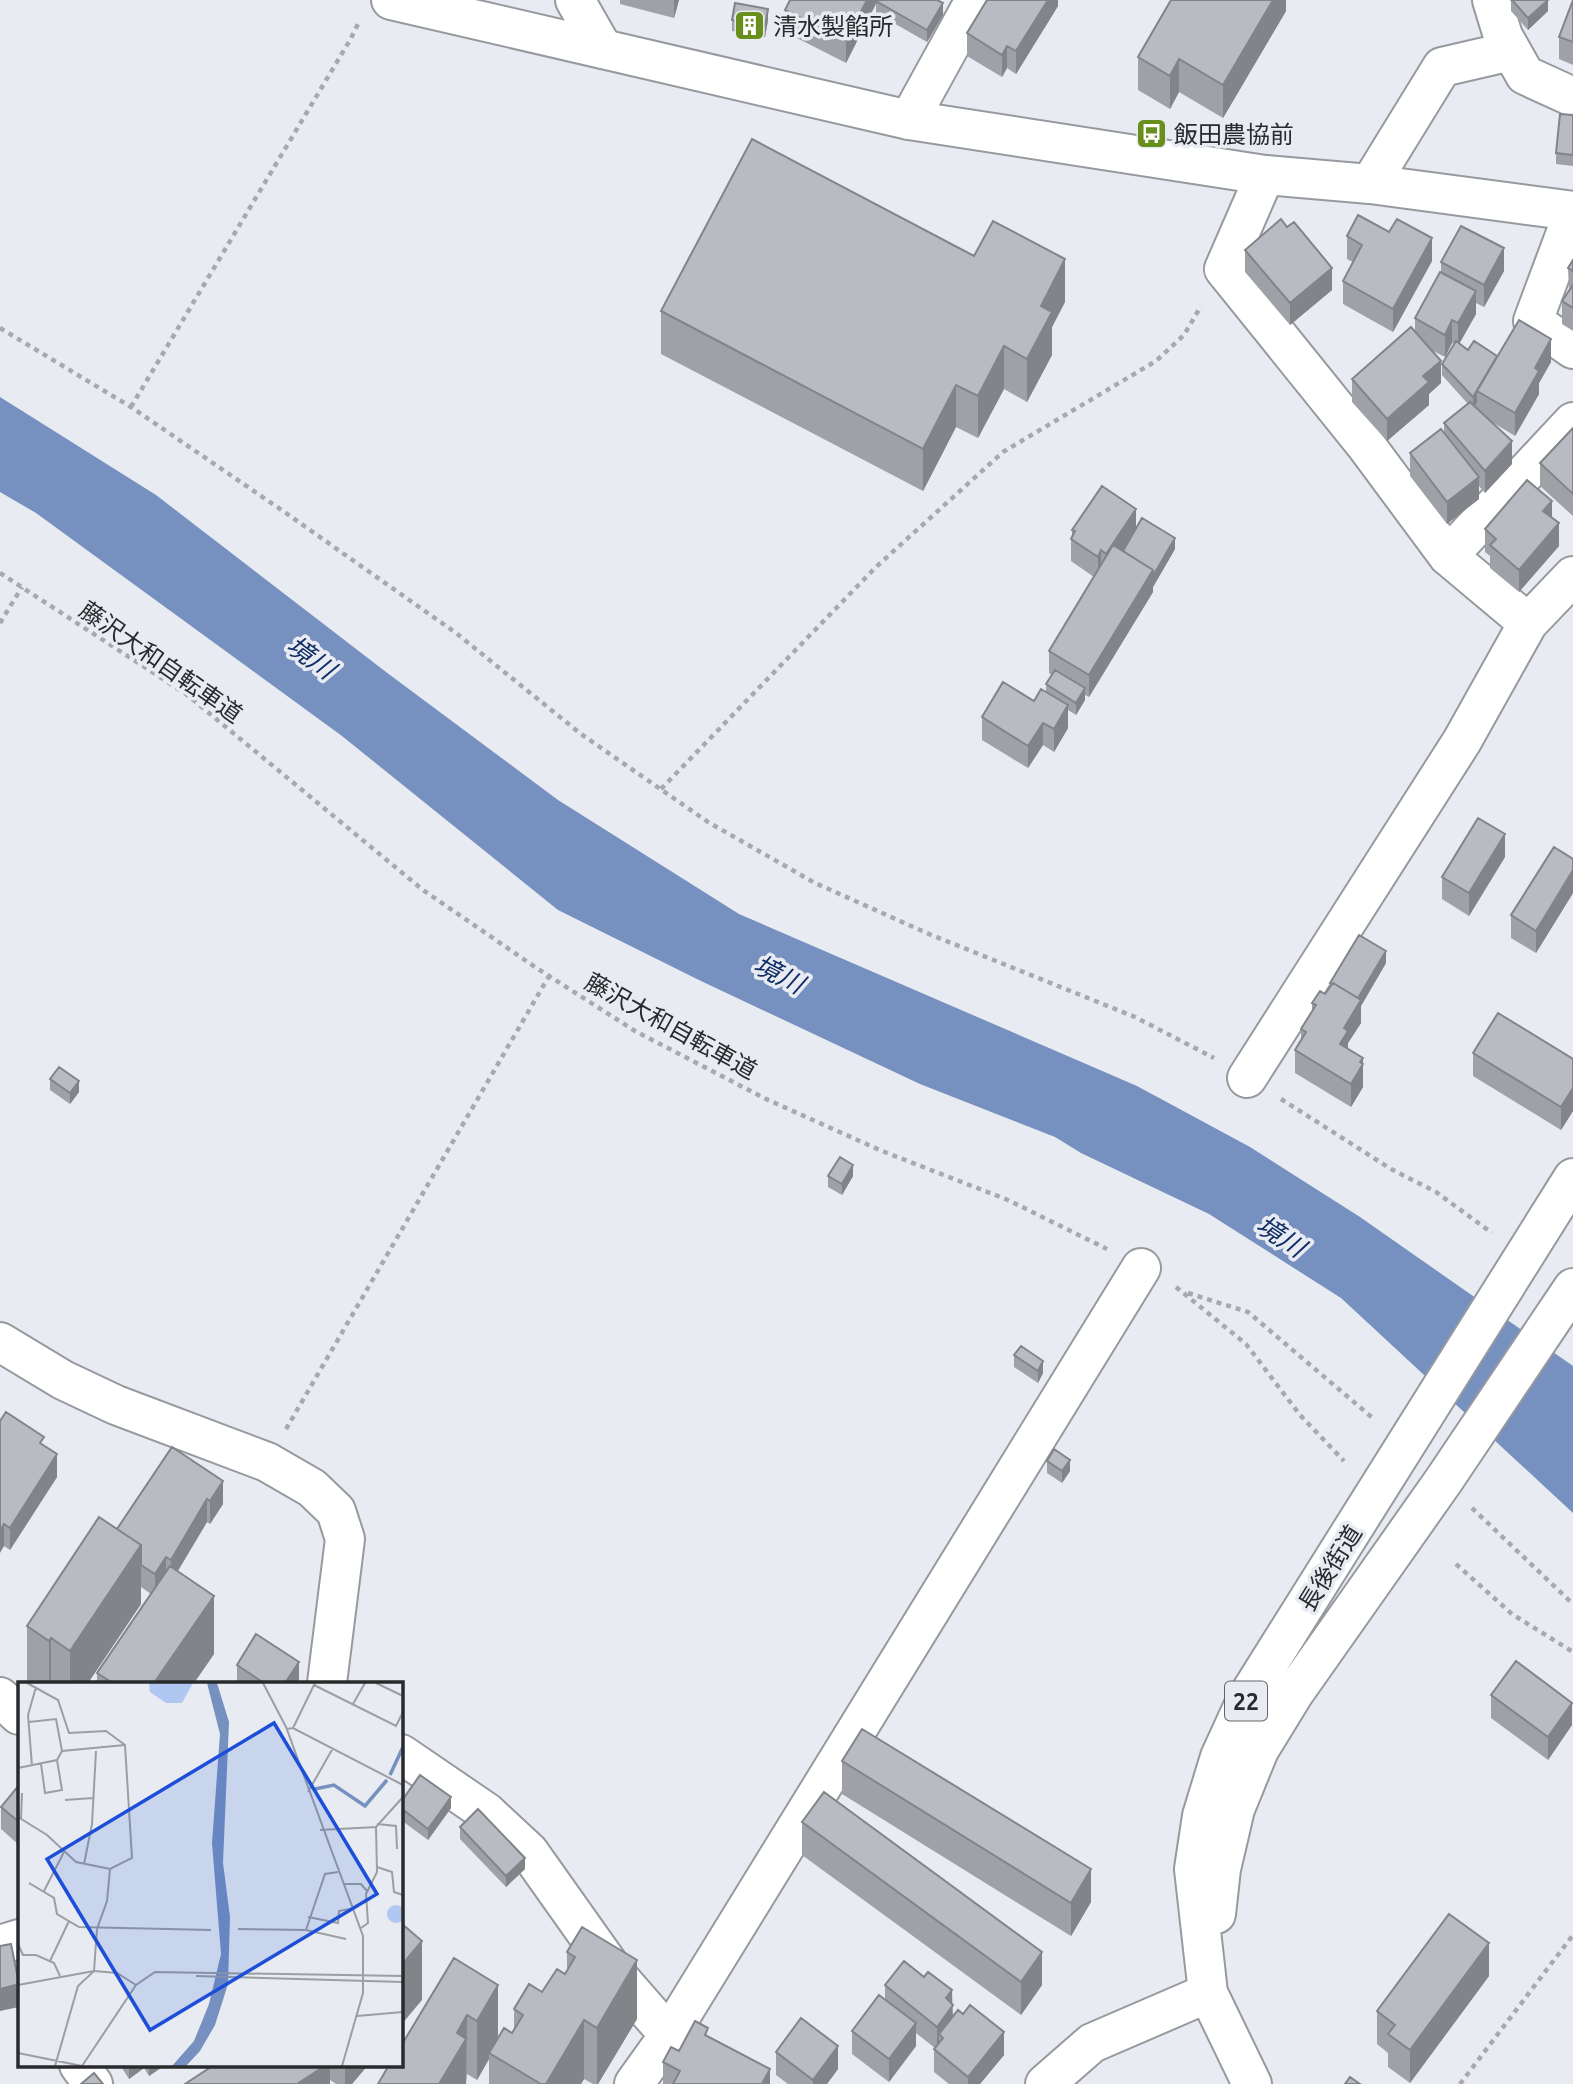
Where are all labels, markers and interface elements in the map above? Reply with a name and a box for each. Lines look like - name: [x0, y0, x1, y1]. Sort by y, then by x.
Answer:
- building icon: 清水製餡所: [733, 9, 767, 43]
- place label: 清水製餡所: [773, 13, 893, 40]
- bus stop icon: 飯田農協前: [1134, 117, 1168, 151]
- place label: 飯田農協前: [1174, 121, 1294, 148]
- street label: 藤沢大和自転車道: [75, 596, 247, 728]
- water label: 境川: [281, 630, 343, 686]
- water label: 境川: [749, 949, 811, 1000]
- street label: 藤沢大和自転車道: [580, 968, 762, 1084]
- water label: 境川: [1251, 1210, 1313, 1264]
- street label: 長後街道: [1293, 1520, 1367, 1616]
- inset map: [18, 1682, 402, 2066]
- road number: 22: [1225, 1682, 1267, 1720]

